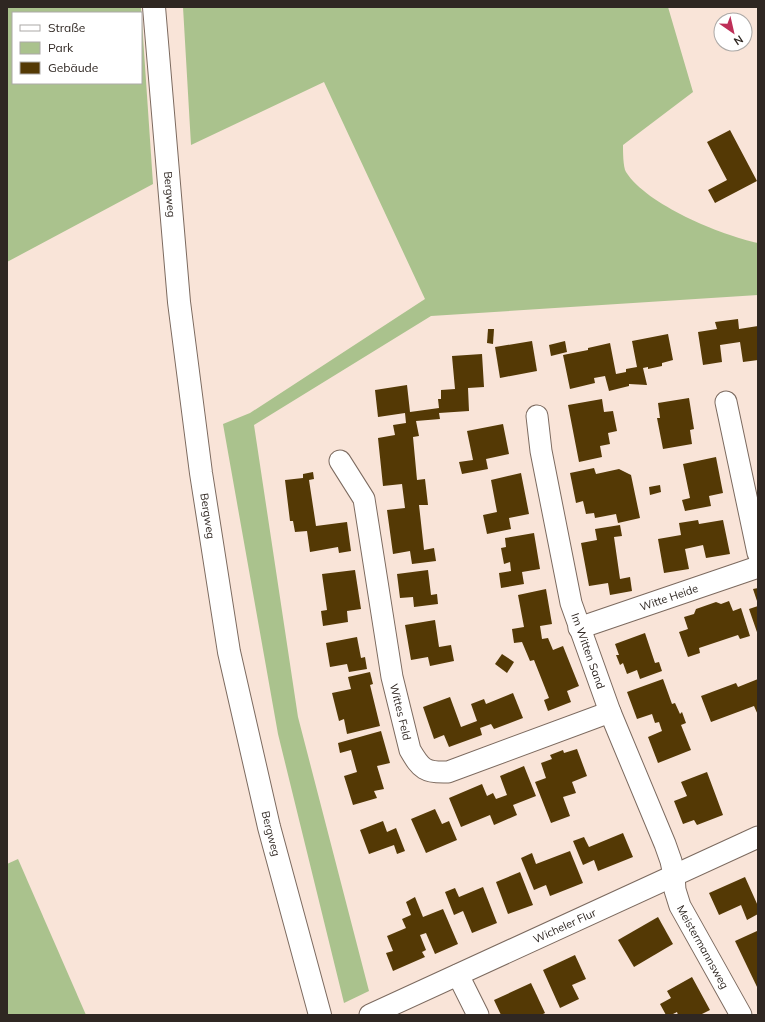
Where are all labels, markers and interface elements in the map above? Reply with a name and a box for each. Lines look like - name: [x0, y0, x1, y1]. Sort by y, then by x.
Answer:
- legend: [12, 12, 142, 84]
- north arrow: [713, 12, 753, 52]
- text: Straße: [48, 20, 85, 35]
- text: N: [731, 32, 746, 48]
- text: Park: [48, 40, 74, 55]
- text: Gebäude: [48, 60, 98, 75]
- street label: Bergweg: [161, 171, 179, 218]
- street label: Bergweg: [197, 492, 218, 540]
- street label: Witte Heide: [638, 581, 700, 614]
- street label: Im Witten Sand: [568, 611, 608, 691]
- street label: Wittes Feld: [387, 682, 414, 742]
- street label: Bergweg: [259, 810, 284, 858]
- street label: Meistermannsweg: [674, 903, 732, 991]
- street label: Wicheler Flur: [531, 905, 598, 946]

